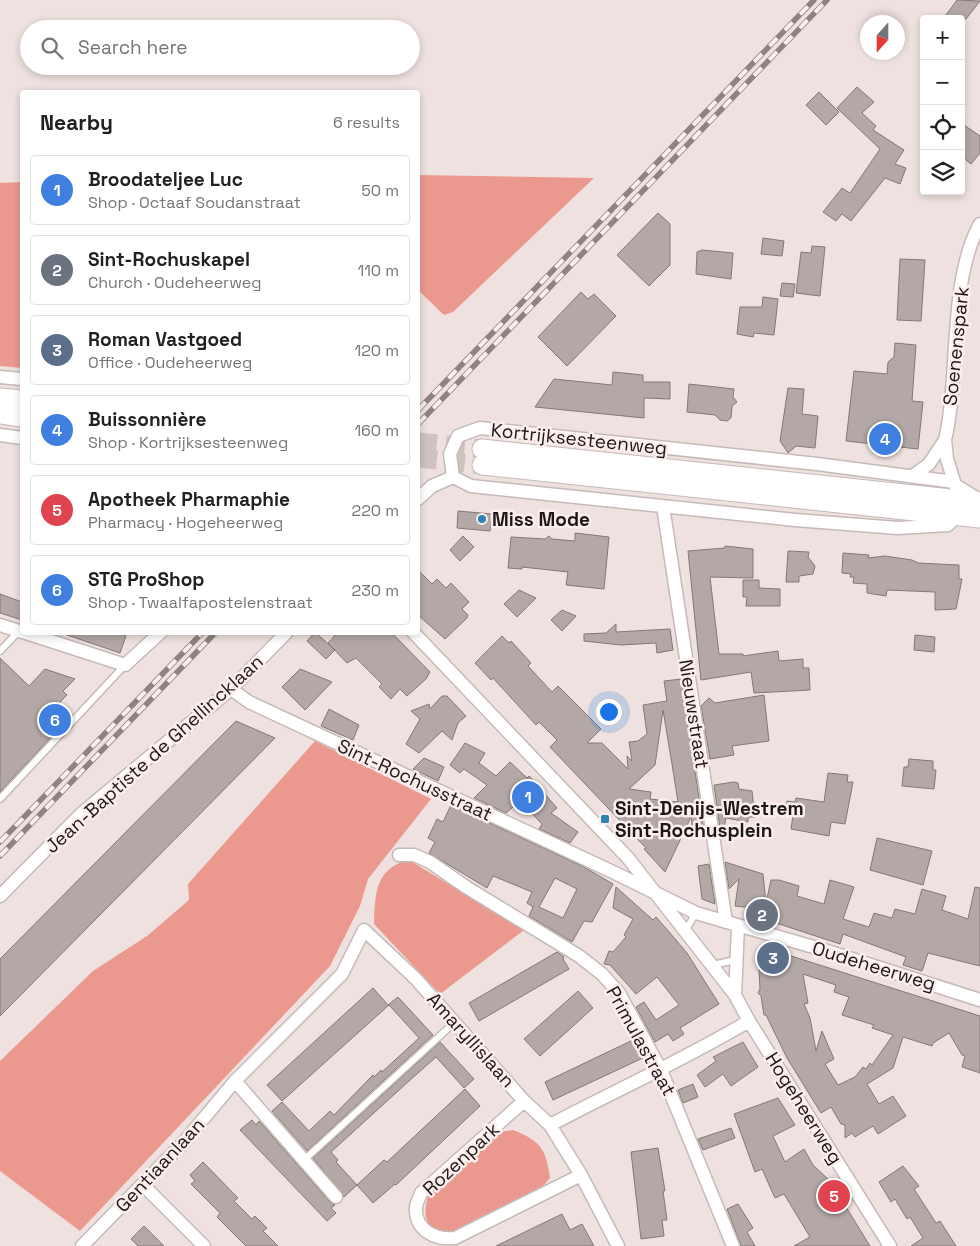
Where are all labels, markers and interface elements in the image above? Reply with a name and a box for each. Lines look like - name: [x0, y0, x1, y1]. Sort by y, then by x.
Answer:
- north arrow: [860, 15, 905, 60]
- map controls: [920, 15, 965, 195]
- button: +: [920, 15, 965, 60]
- search box: [20, 20, 420, 75]
- icon: search: [38, 34, 66, 62]
- text: Search here: [78, 35, 188, 60]
- button: −: [920, 60, 965, 105]
- button: locate: [920, 105, 965, 150]
- text: Nearby: [40, 109, 113, 136]
- text: 6 results: [333, 112, 400, 133]
- button: layers: [920, 150, 965, 195]
- text: Broodateljee Luc: [88, 167, 243, 192]
- text: 1: [53, 180, 61, 201]
- text: 50 m: [361, 180, 399, 201]
- text: Shop · Octaaf Soudanstraat: [88, 192, 301, 213]
- text: Sint-Rochuskapel: [88, 247, 250, 272]
- text: 2: [52, 260, 62, 281]
- text: 110 m: [357, 260, 399, 281]
- text: Church · Oudeheerweg: [88, 272, 262, 293]
- street label: Soenenspark: [937, 285, 975, 407]
- text: Roman Vastgoed: [88, 327, 242, 352]
- text: 3: [52, 340, 62, 361]
- text: 120 m: [355, 340, 399, 361]
- text: Office · Oudeheerweg: [88, 352, 252, 373]
- text: Buissonnière: [88, 407, 206, 432]
- street label: Kortrijksesteenweg: [490, 417, 668, 461]
- text: 4: [52, 420, 62, 441]
- text: 160 m: [354, 420, 399, 441]
- pin: 4: [869, 420, 901, 458]
- text: Shop · Kortrijksesteenweg: [88, 432, 288, 453]
- text: Apotheek Pharmaphie: [88, 487, 290, 512]
- text: 5: [52, 500, 62, 521]
- text: 220 m: [352, 500, 399, 521]
- place label: Miss Mode: [492, 507, 590, 532]
- text: Pharmacy · Hogeheerweg: [88, 512, 283, 533]
- marker: Miss Mode: [476, 513, 488, 525]
- text: STG ProShop: [88, 567, 204, 592]
- text: 6: [52, 580, 62, 601]
- text: 230 m: [352, 580, 399, 601]
- text: Shop · Twaalfapostelenstraat: [88, 592, 313, 613]
- street label: Jean-Baptiste de Ghellincklaan: [40, 649, 268, 859]
- street label: Nieuwstraat: [673, 657, 715, 771]
- your location: [596, 699, 622, 725]
- pin: 6: [39, 701, 71, 739]
- street label: Sint-Rochusstraat: [333, 733, 497, 827]
- pin: 1: [512, 778, 544, 816]
- place label: Sint-Denijs-Westrem Sint-Rochusplein: [615, 796, 804, 843]
- marker: Sint-Denijs-Westrem Sint-Rochusplein: [599, 813, 611, 825]
- pin: 2: [746, 896, 778, 934]
- street label: Oudeheerweg: [809, 935, 939, 997]
- pin: 3: [757, 939, 789, 977]
- street label: Primulastraat: [601, 982, 681, 1100]
- street label: Amaryllislaan: [422, 987, 520, 1093]
- street label: Hogeheerweg: [760, 1047, 848, 1169]
- street label: Gentiaanlaan: [110, 1113, 210, 1217]
- street label: Rozenpark: [417, 1117, 505, 1201]
- pin: 5: [818, 1177, 850, 1215]

